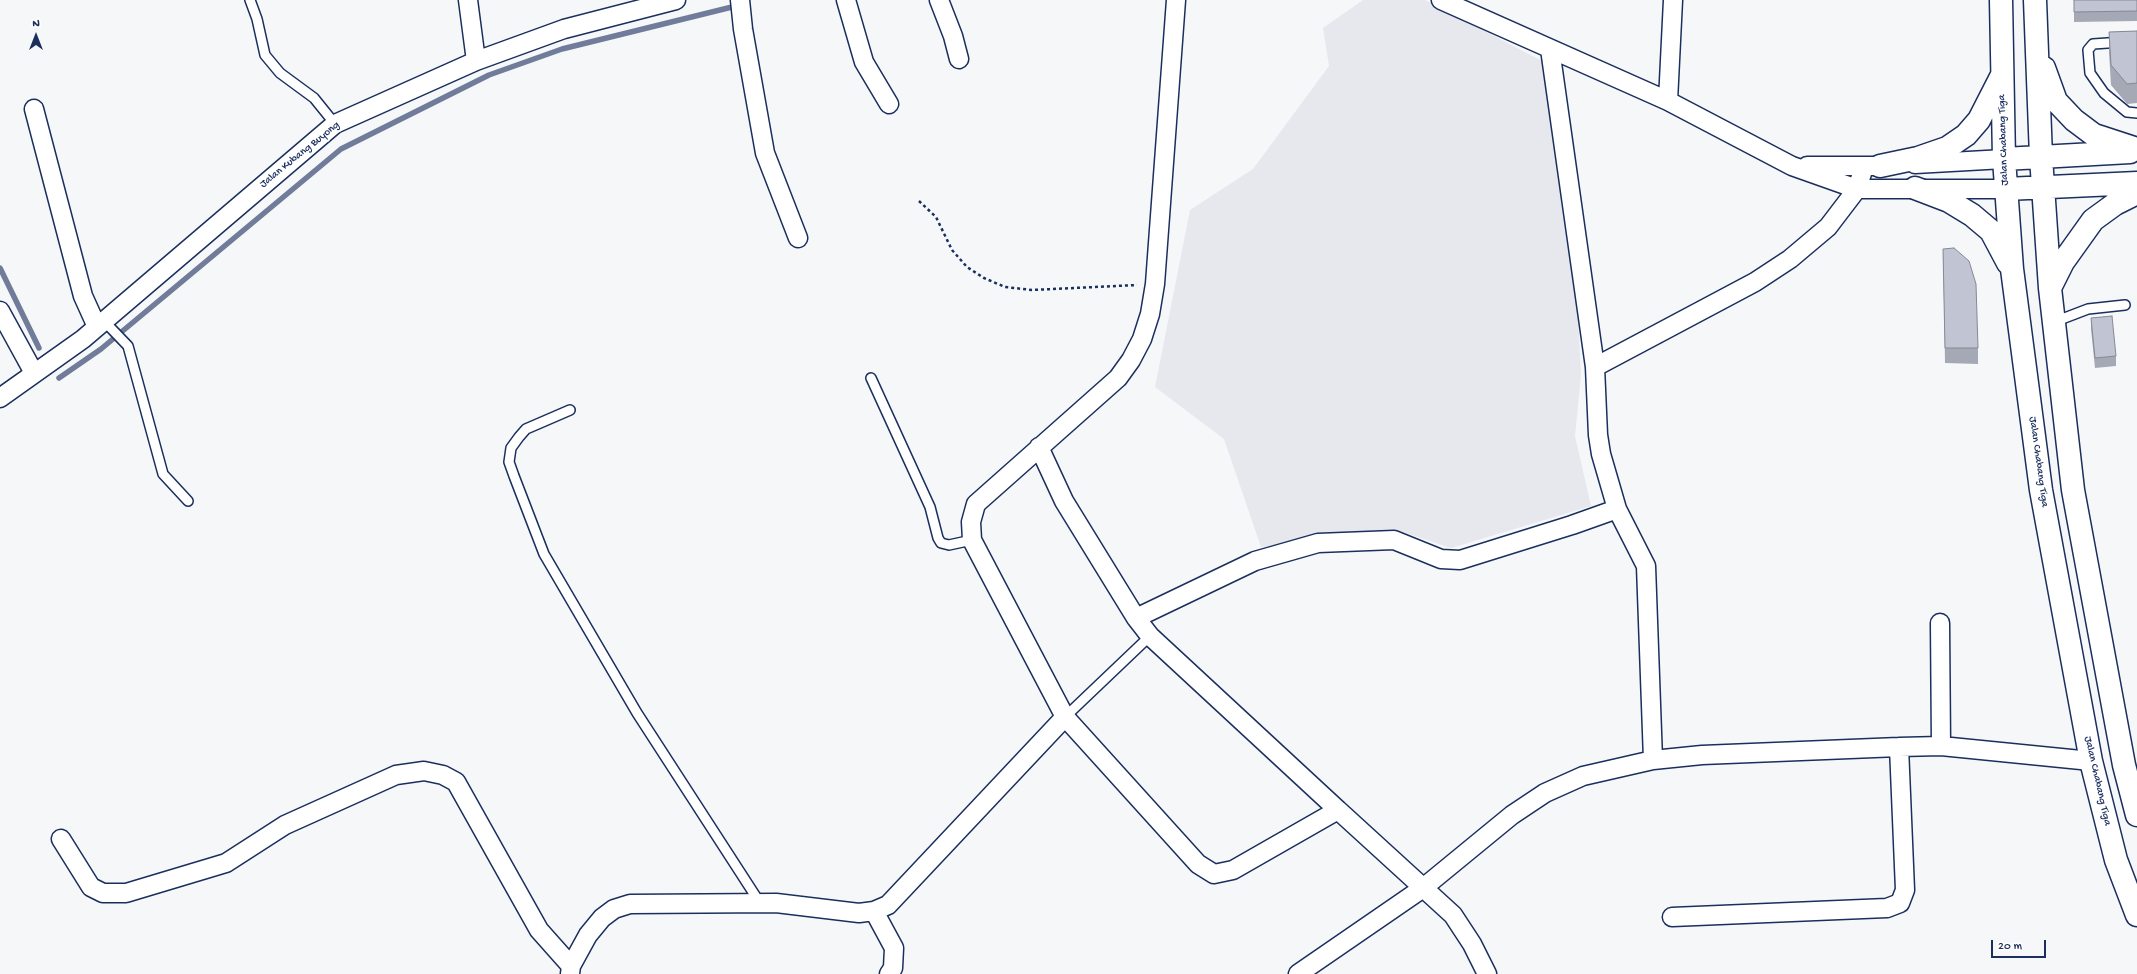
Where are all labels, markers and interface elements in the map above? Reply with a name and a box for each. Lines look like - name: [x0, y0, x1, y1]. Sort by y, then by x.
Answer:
- north arrow: [16, 16, 56, 56]
- text: N: [32, 18, 40, 30]
- street label: Jalan Chabang Tiga: [1996, 94, 2012, 186]
- street label: Jalan Kubang Buyong: [257, 119, 343, 191]
- street label: Jalan Chabang Tiga: [2025, 416, 2051, 508]
- street label: Jalan Chabang Tiga: [2080, 735, 2114, 827]
- scale bar: [1993, 932, 2048, 958]
- text: 20 m: [1998, 940, 2022, 954]

